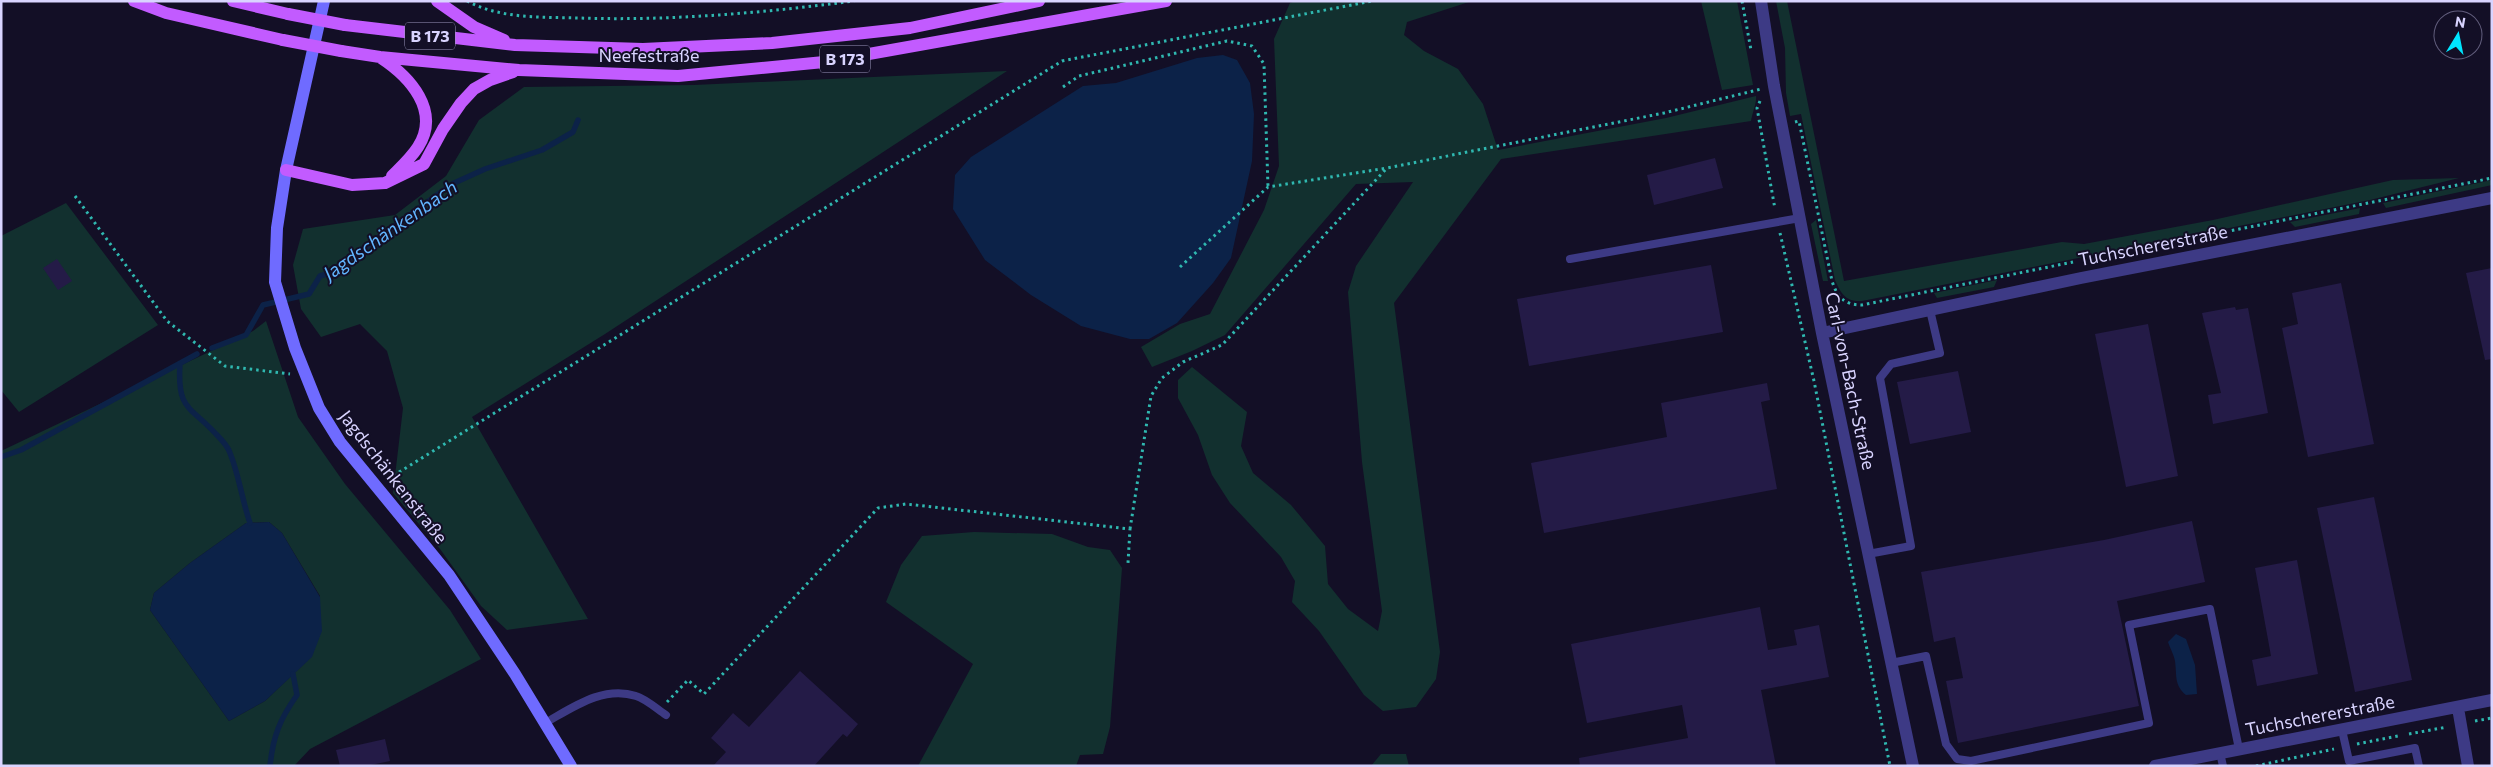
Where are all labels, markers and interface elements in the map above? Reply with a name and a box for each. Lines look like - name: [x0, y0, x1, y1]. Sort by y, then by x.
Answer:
- north arrow: [2433, 10, 2483, 60]
- text: N: [2454, 12, 2467, 31]
- road number: B 173: [405, 22, 455, 50]
- street label: Neefestraße: [599, 44, 699, 66]
- road number: B 173: [820, 46, 870, 72]
- water label: Jagdschänkenbach: [317, 175, 461, 286]
- street label: Tuchschererstraße: [2076, 220, 2229, 270]
- street label: Carl-von-Bach-Straße: [1821, 290, 1881, 472]
- street label: Jagdschänkenstraße: [335, 405, 453, 547]
- street label: Tuchschererstraße: [2243, 690, 2396, 740]

